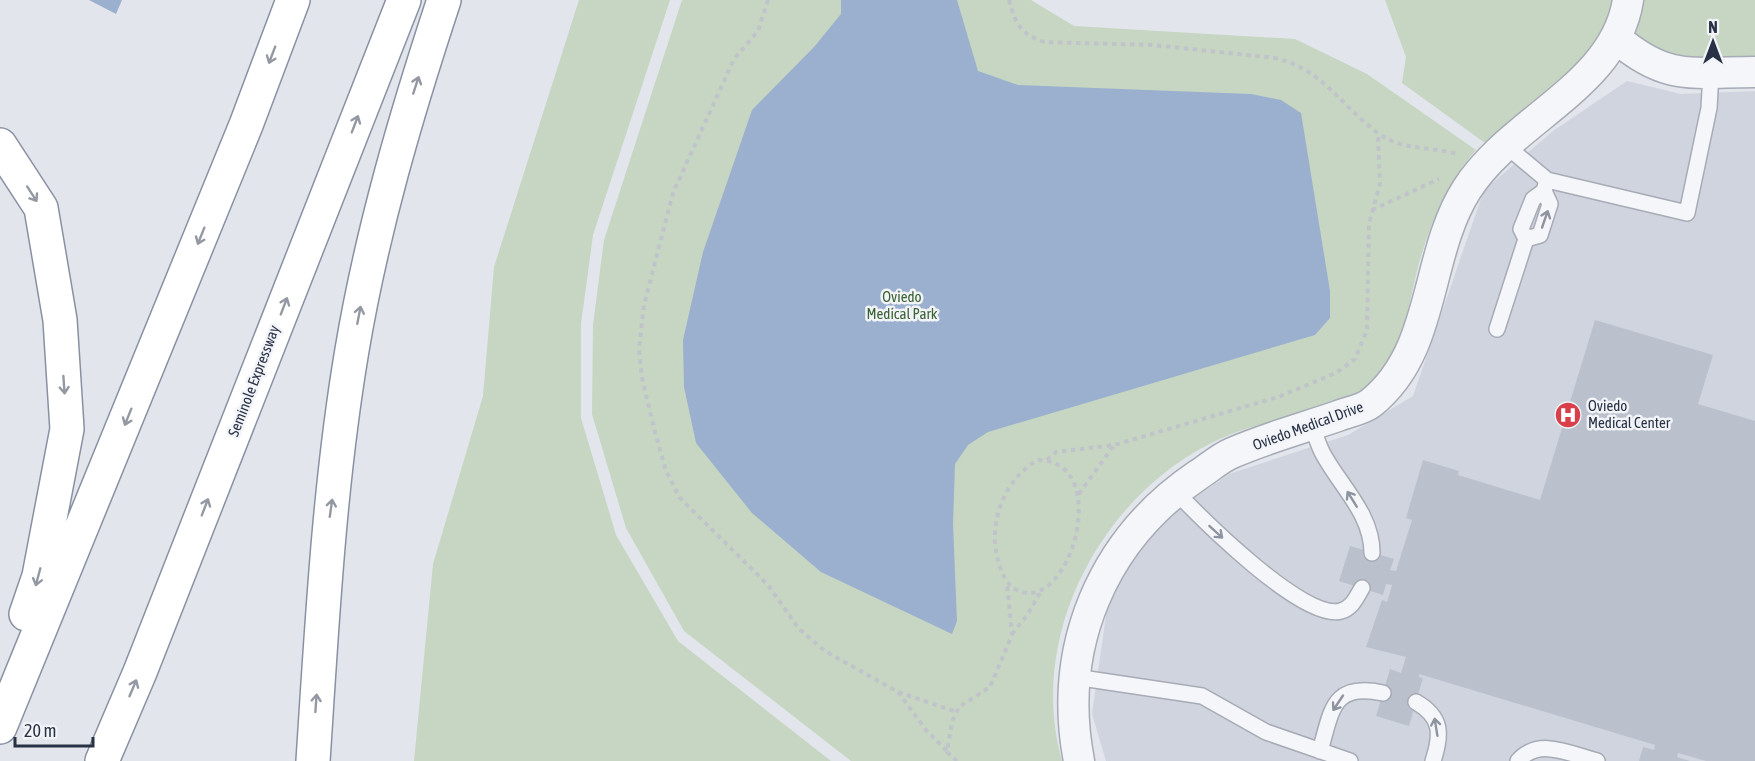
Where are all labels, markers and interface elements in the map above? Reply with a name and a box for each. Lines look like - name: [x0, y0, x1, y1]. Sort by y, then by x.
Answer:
- north arrow: [1683, 12, 1743, 72]
- text: N: [1708, 18, 1718, 36]
- one-way arrow: [266, 45, 277, 64]
- one-way arrow: [411, 76, 422, 95]
- one-way arrow: [351, 115, 362, 134]
- one-way arrow: [26, 185, 38, 202]
- one-way arrow: [1541, 210, 1552, 229]
- one-way arrow: [195, 226, 206, 245]
- park label: Oviedo Medical Park: [867, 288, 938, 322]
- one-way arrow: [279, 297, 290, 315]
- one-way arrow: [354, 306, 365, 326]
- street label: Seminole Expressway: [225, 323, 283, 439]
- one-way arrow: [58, 374, 69, 394]
- place label: Oviedo Medical Center: [1588, 397, 1671, 431]
- street label: Oviedo Medical Drive: [1250, 398, 1366, 453]
- hospital icon: Oviedo Medical Center: [1553, 400, 1583, 430]
- one-way arrow: [121, 407, 132, 425]
- one-way arrow: [1346, 491, 1358, 508]
- one-way arrow: [200, 498, 211, 516]
- one-way arrow: [326, 499, 337, 519]
- one-way arrow: [1208, 526, 1224, 539]
- one-way arrow: [32, 567, 43, 586]
- one-way arrow: [128, 679, 139, 698]
- one-way arrow: [311, 693, 322, 713]
- one-way arrow: [1331, 694, 1344, 711]
- scale bar: [15, 710, 93, 748]
- one-way arrow: [1431, 718, 1442, 737]
- text: 20 m: [24, 720, 56, 741]

